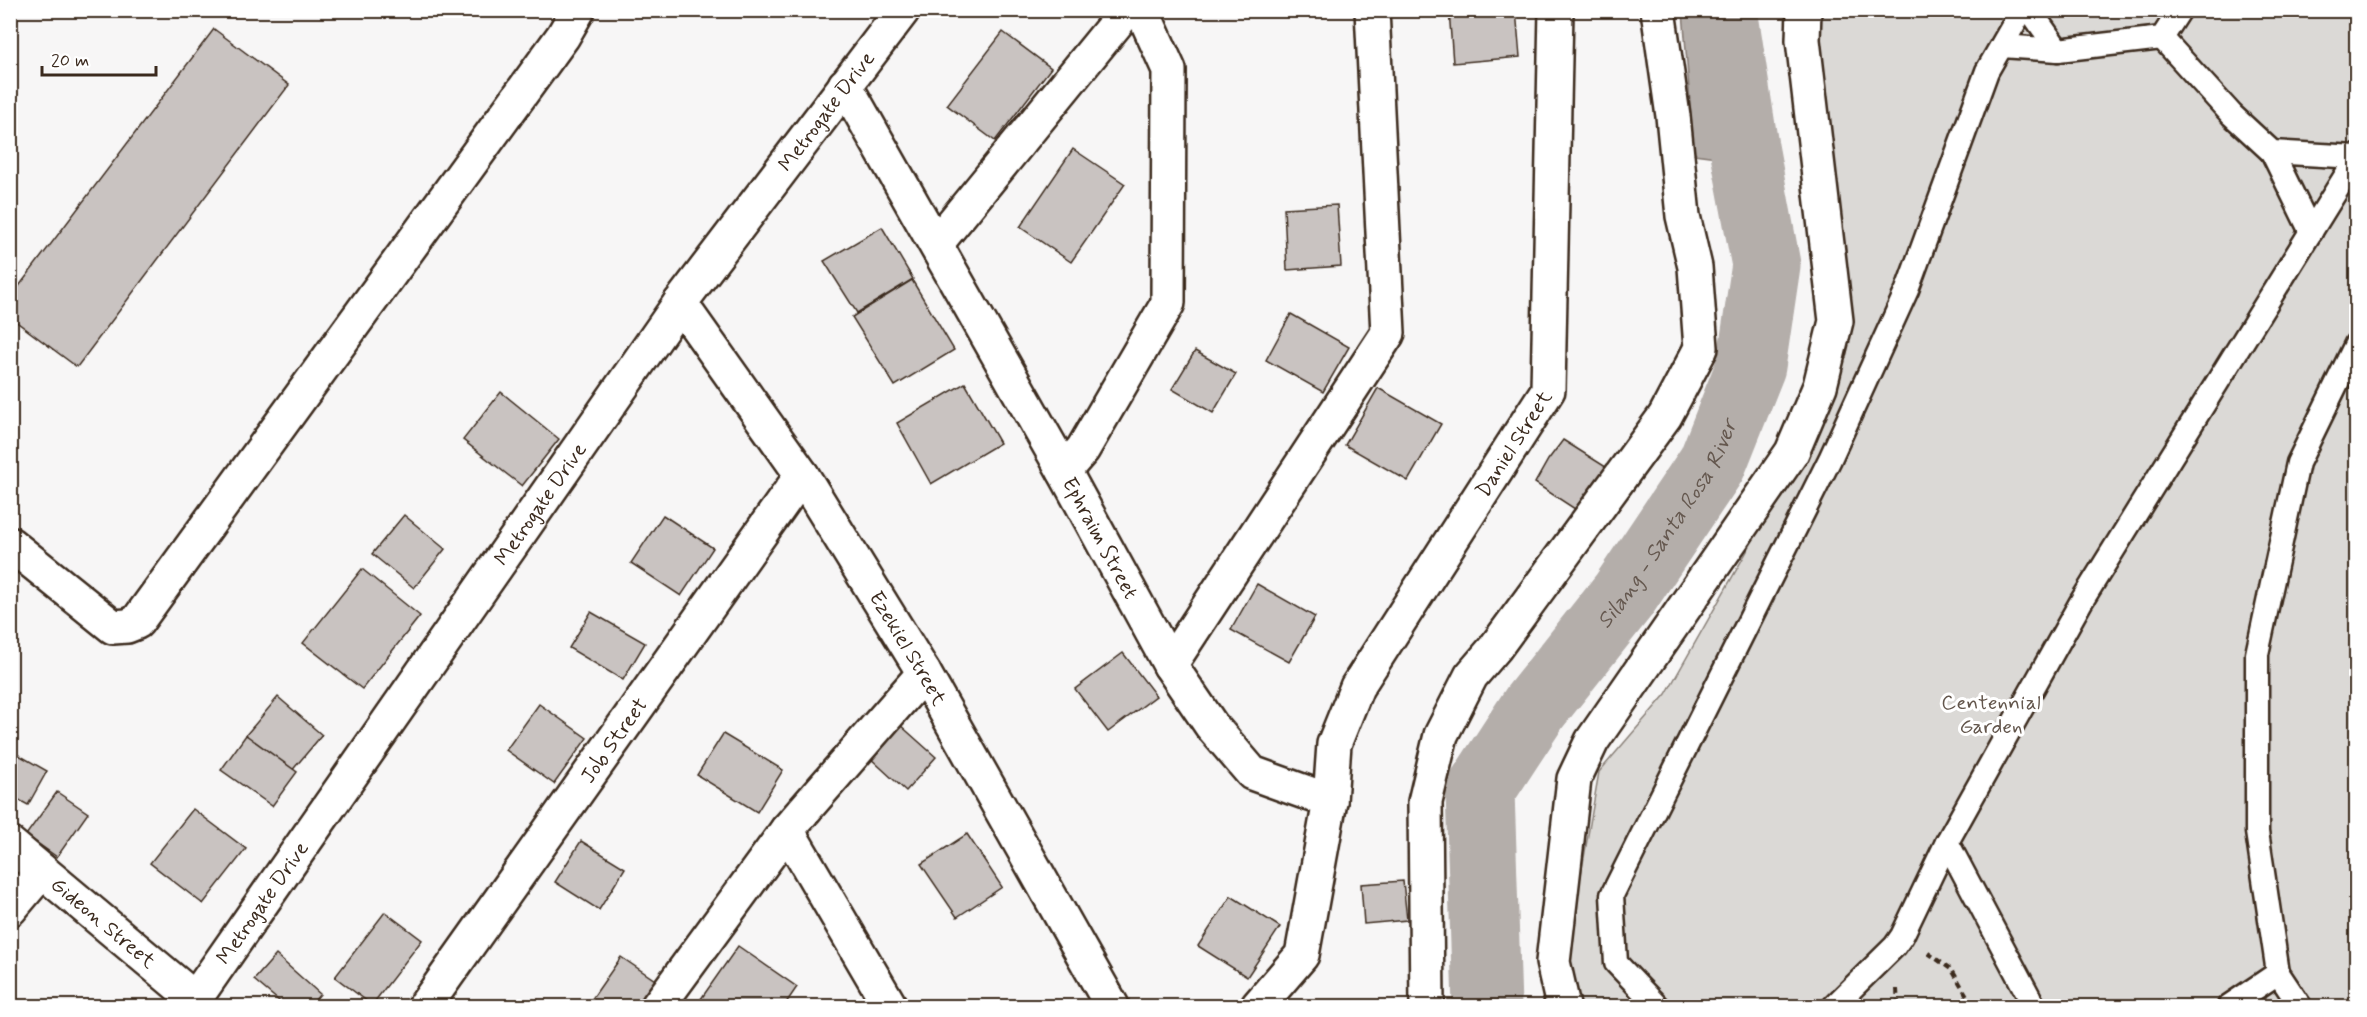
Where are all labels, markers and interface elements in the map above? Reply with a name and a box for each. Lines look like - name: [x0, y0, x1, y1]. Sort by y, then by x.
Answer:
- scale bar: [42, 39, 156, 77]
- street label: Metrogate Drive: [772, 46, 882, 178]
- text: 20 m: [51, 49, 89, 73]
- street label: Daniel Street: [1470, 385, 1559, 503]
- water label: Silang - Santa Rosa River: [1591, 414, 1745, 634]
- street label: Metrogate Drive: [488, 437, 593, 572]
- street label: Ephraim Street: [1055, 472, 1144, 604]
- street label: Ezekiel Street: [862, 586, 953, 712]
- park label: Centennial Garden: [1941, 689, 2041, 741]
- street label: Job Street: [574, 692, 655, 789]
- street label: Metrogate Drive: [210, 836, 316, 970]
- street label: Gideon Street: [44, 871, 162, 976]

